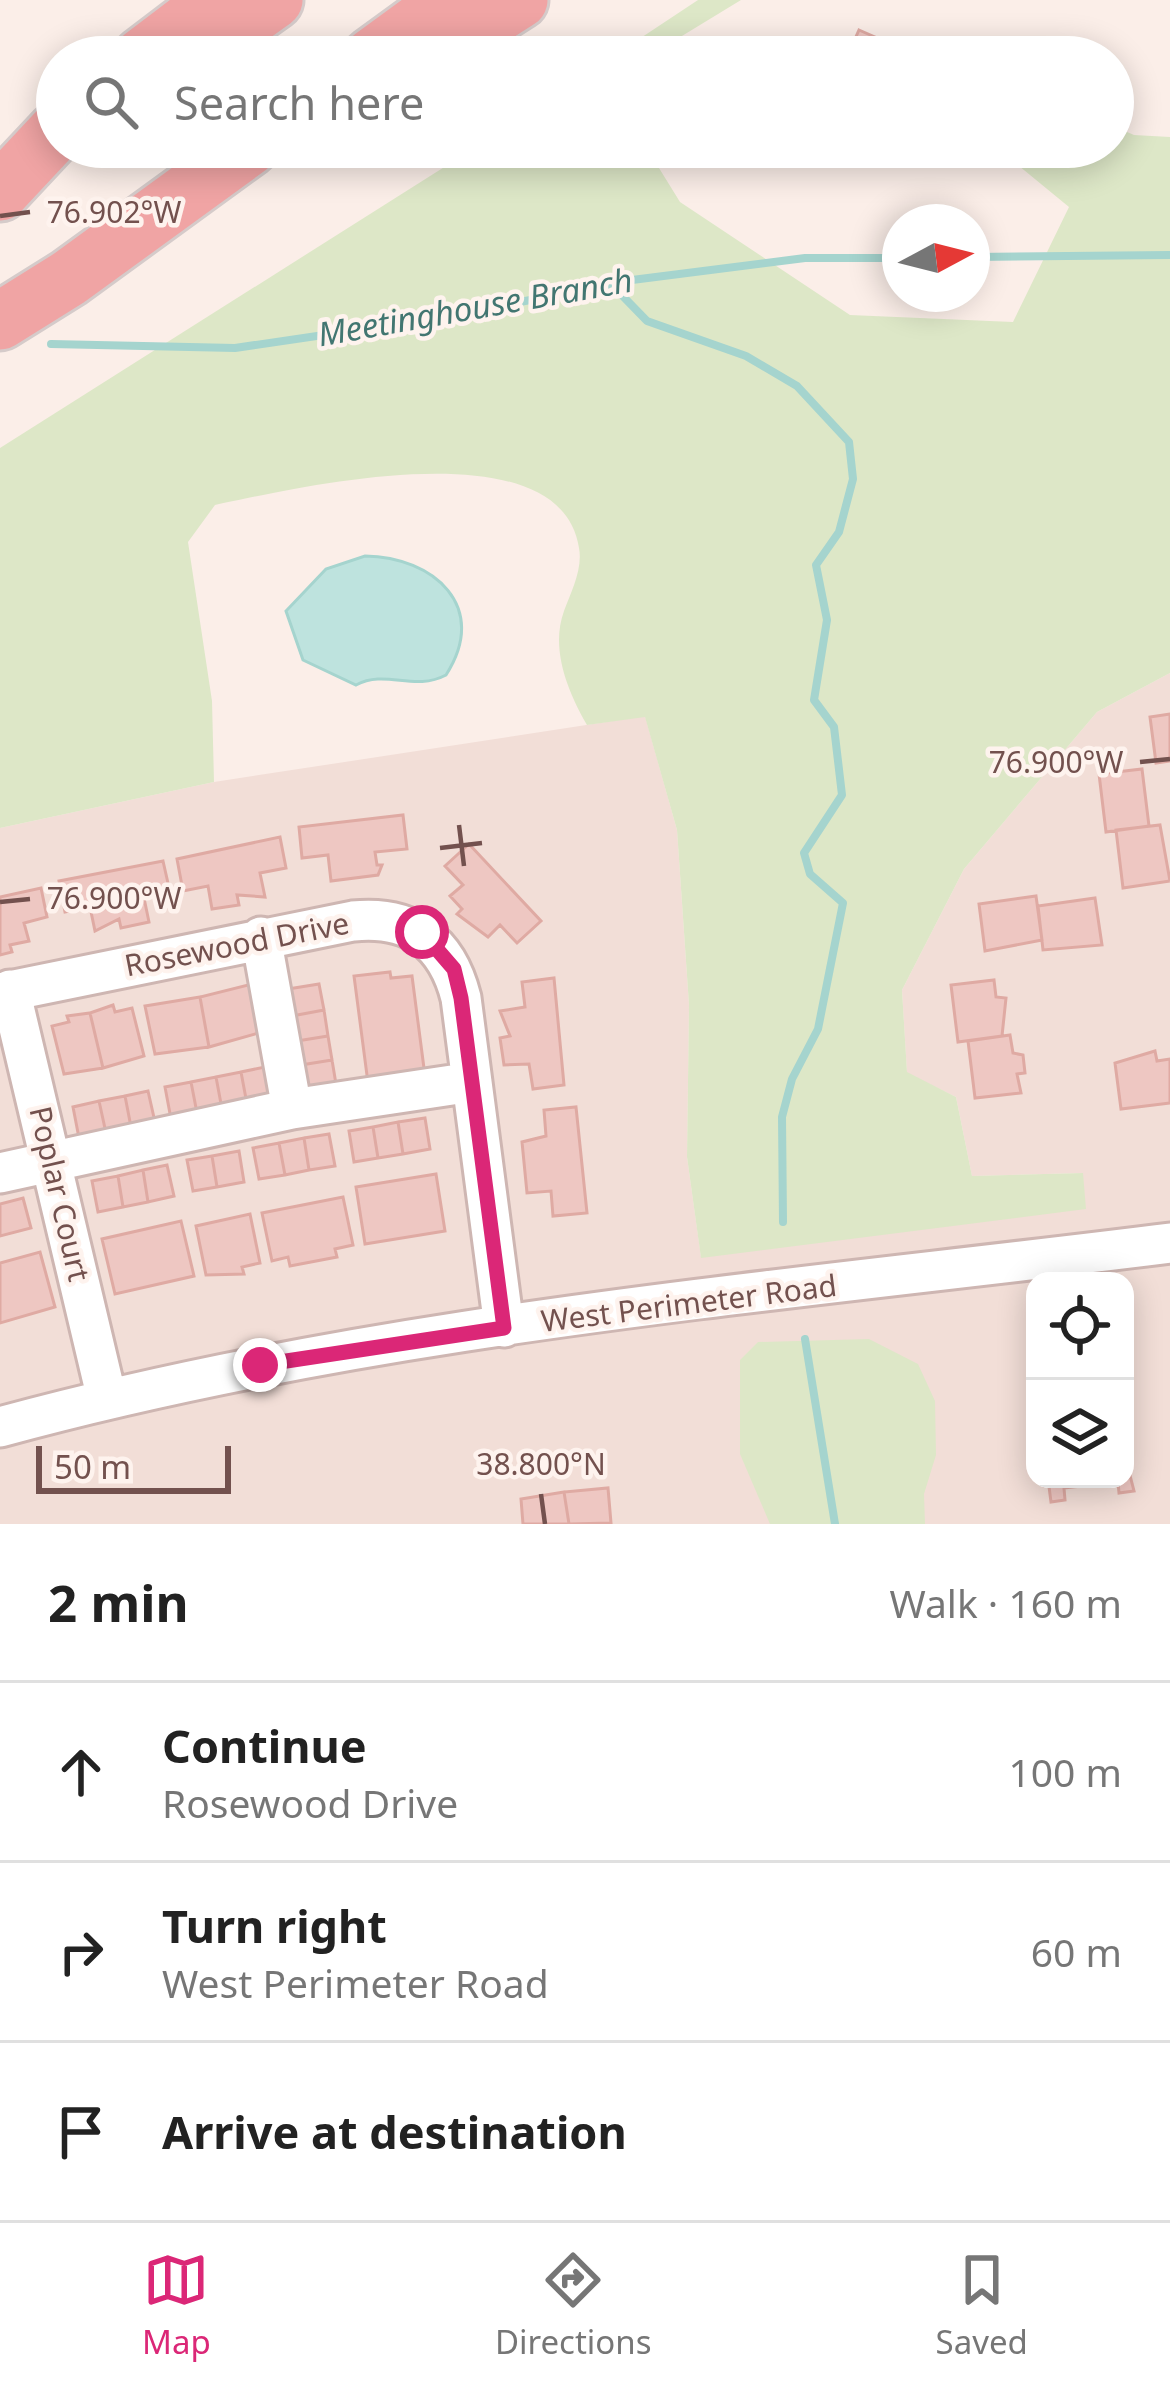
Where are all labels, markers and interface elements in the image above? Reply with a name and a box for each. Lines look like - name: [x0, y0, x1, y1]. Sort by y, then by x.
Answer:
- search box: [36, 36, 1134, 168]
- icon: search: [78, 69, 144, 135]
- text: Search here: [174, 72, 424, 133]
- text: 76.902°W: [47, 191, 181, 232]
- north arrow: [882, 204, 990, 312]
- water label: Meetinghouse Branch: [314, 257, 636, 356]
- text: 76.900°W: [989, 741, 1123, 782]
- text: 76.900°W: [47, 877, 181, 918]
- street label: Rosewood Drive: [121, 902, 352, 985]
- route start: [395, 905, 449, 959]
- street label: Poplar Court: [20, 1102, 101, 1285]
- street label: West Perimeter Road: [539, 1264, 839, 1341]
- map controls: [1026, 1272, 1134, 1488]
- button: locate: [1026, 1272, 1134, 1380]
- route end: [233, 1338, 287, 1392]
- button: layers: [1026, 1380, 1134, 1488]
- scale bar: [36, 1440, 231, 1493]
- text: 38.800°N: [476, 1443, 606, 1484]
- text: 50 m: [54, 1444, 131, 1489]
- text: 2 min: [48, 1567, 189, 1637]
- text: Walk · 160 m: [889, 1576, 1122, 1629]
- text: Continue: [162, 1715, 367, 1776]
- icon: ahead: [48, 1739, 114, 1805]
- text: 100 m: [1008, 1745, 1122, 1798]
- text: Rosewood Drive: [162, 1776, 458, 1829]
- text: Turn right: [162, 1895, 387, 1956]
- icon: right: [48, 1919, 114, 1985]
- text: 60 m: [1031, 1925, 1122, 1978]
- text: West Perimeter Road: [162, 1956, 549, 2009]
- icon: arrive: [48, 2099, 114, 2165]
- text: Arrive at destination: [162, 2101, 627, 2162]
- tab: Map: [142, 2247, 211, 2364]
- tab: Directions: [495, 2247, 652, 2364]
- tab: Saved: [936, 2247, 1028, 2364]

